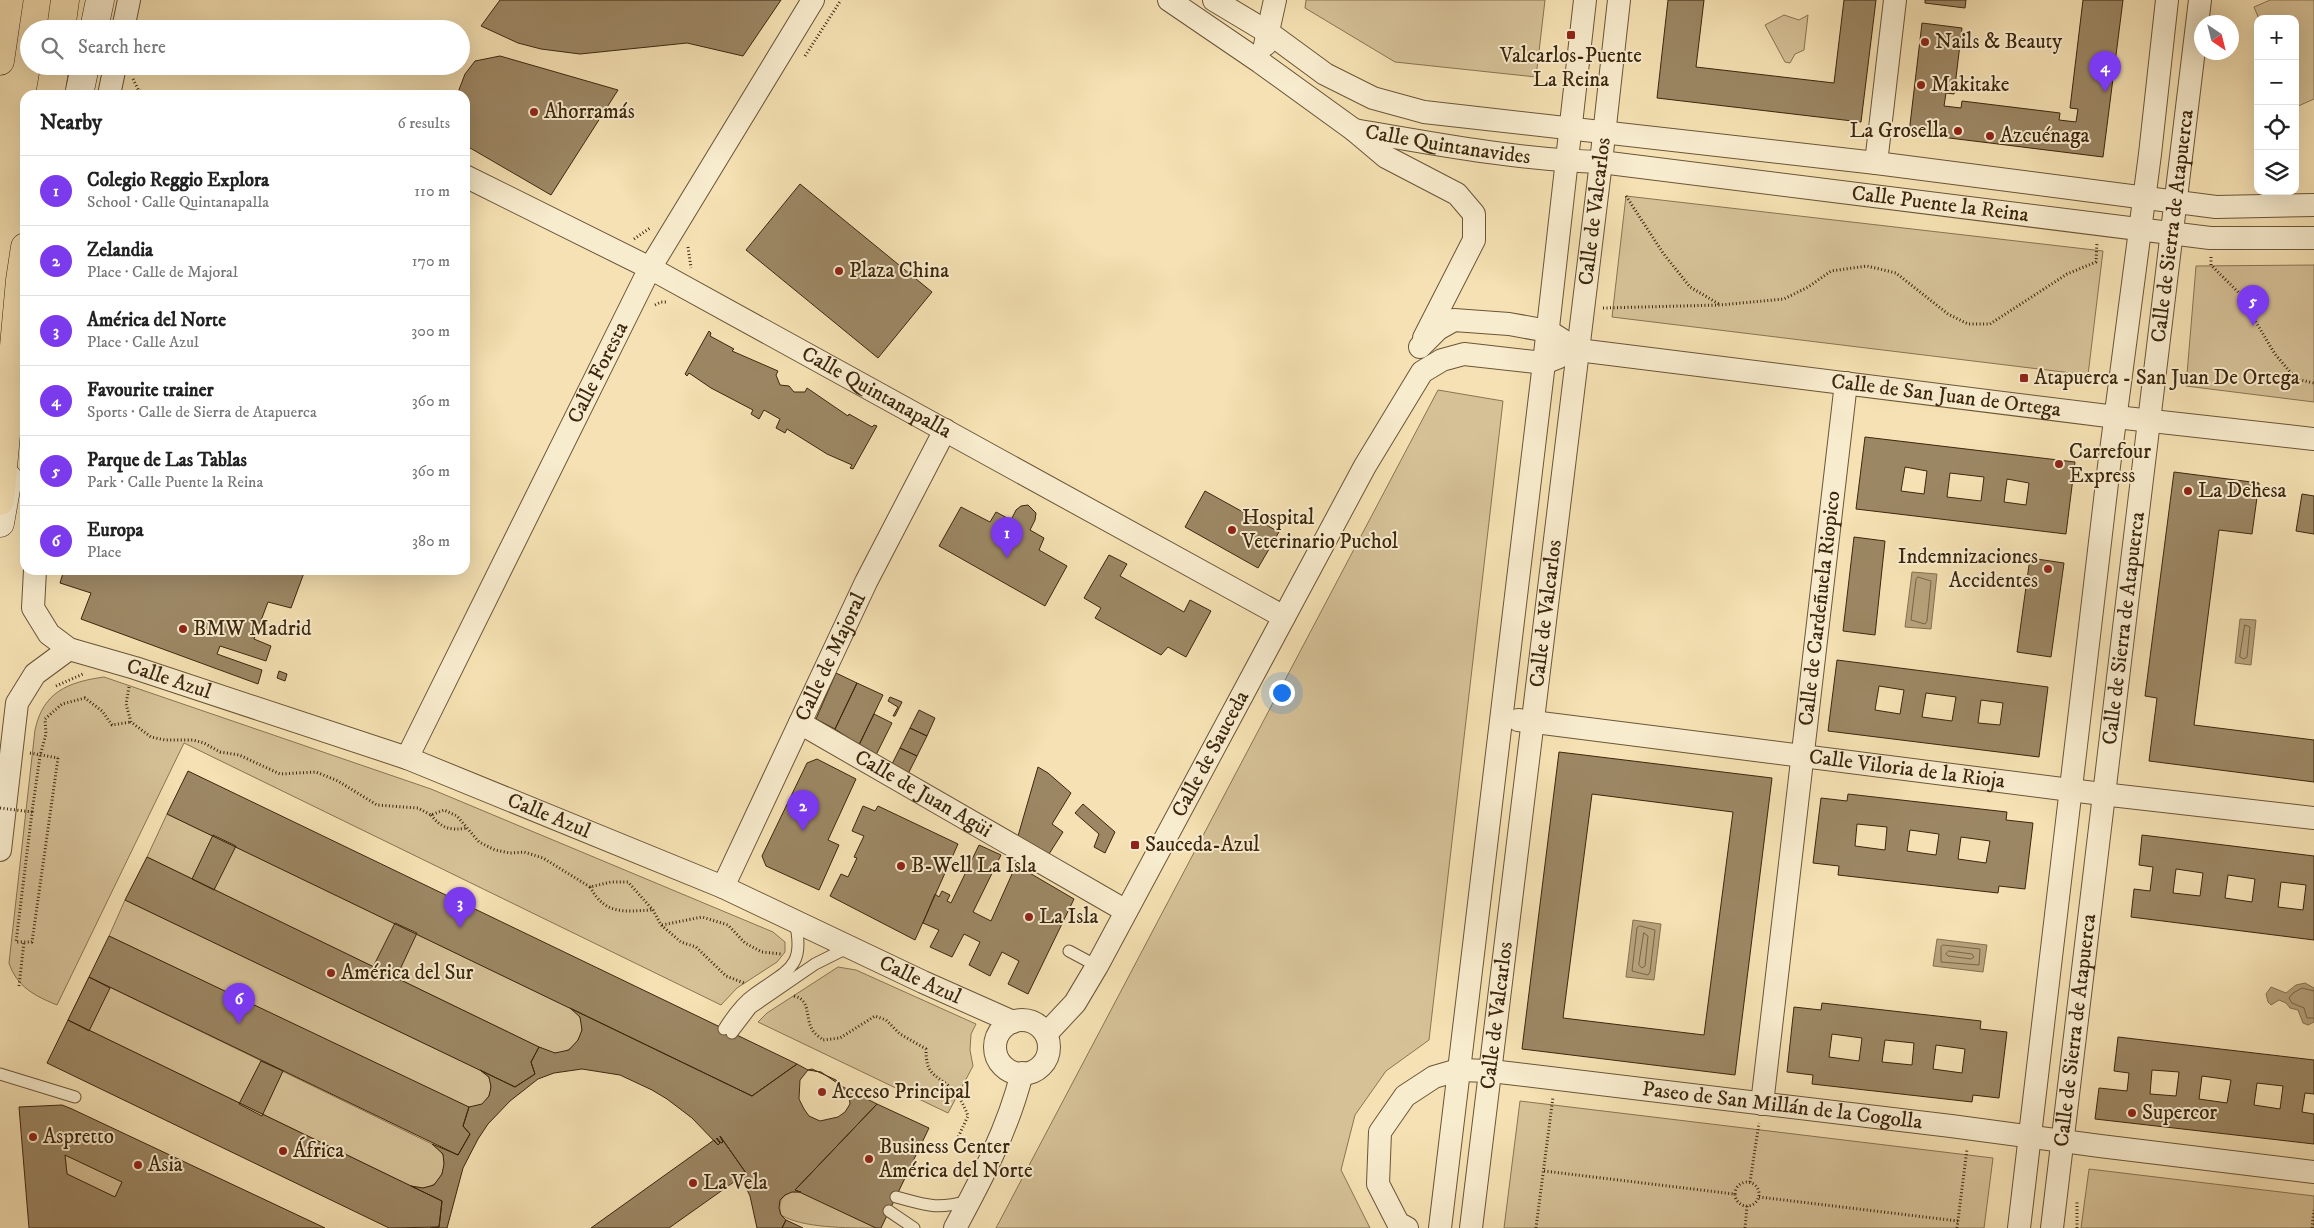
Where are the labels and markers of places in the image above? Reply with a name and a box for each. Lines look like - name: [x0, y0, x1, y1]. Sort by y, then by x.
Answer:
- marker: Valcarlos-Puente La Reina: [1565, 29, 1577, 41]
- place label: Nails & Beauty: [1935, 29, 2063, 55]
- marker: Nails & Beauty: [1919, 36, 1931, 48]
- place label: Valcarlos-Puente La Reina: [1499, 43, 1642, 93]
- pin: 4: [2089, 51, 2121, 92]
- place label: Makitake: [1931, 72, 2010, 98]
- marker: Makitake: [1915, 79, 1927, 91]
- place label: Ahorramás: [544, 99, 635, 125]
- marker: Ahorramás: [528, 106, 540, 118]
- place label: La Grosella: [1849, 118, 1948, 144]
- place label: Azcuénaga: [2000, 123, 2089, 149]
- marker: La Grosella: [1952, 125, 1964, 137]
- marker: Azcuénaga: [1984, 130, 1996, 142]
- place label: Plaza China: [849, 258, 949, 284]
- marker: Plaza China: [833, 265, 845, 277]
- pin: 5: [2237, 285, 2269, 326]
- place label: Atapuerca - San Juan De Ortega: [2034, 365, 2300, 391]
- marker: Atapuerca - San Juan De Ortega: [2018, 372, 2030, 384]
- place label: Carrefour Express: [2069, 439, 2151, 489]
- marker: Carrefour Express: [2053, 458, 2065, 470]
- place label: La Dehesa: [2198, 478, 2287, 504]
- marker: La Dehesa: [2182, 485, 2194, 497]
- place label: Hospital Veterinario Puchol: [1241, 505, 1399, 555]
- pin: 1: [991, 517, 1023, 558]
- marker: Hospital Veterinario Puchol: [1226, 524, 1238, 536]
- place label: Indemnizaciones Accidentes: [1898, 544, 2038, 594]
- marker: Indemnizaciones Accidentes: [2042, 563, 2054, 575]
- place label: BMW Madrid: [193, 616, 312, 642]
- marker: BMW Madrid: [177, 623, 189, 635]
- pin: 2: [787, 790, 819, 831]
- place label: Sauceda-Azul: [1145, 832, 1260, 858]
- marker: Sauceda-Azul: [1129, 839, 1141, 851]
- place label: B-Well La Isla: [911, 853, 1036, 879]
- marker: B-Well La Isla: [895, 860, 907, 872]
- pin: 3: [444, 887, 476, 928]
- place label: La Isla: [1039, 904, 1099, 930]
- marker: La Isla: [1023, 911, 1035, 923]
- place label: América del Sur: [341, 960, 474, 986]
- marker: América del Sur: [325, 967, 337, 979]
- pin: 6: [223, 983, 255, 1024]
- place label: Acceso Principal: [832, 1079, 971, 1105]
- marker: Acceso Principal: [816, 1086, 828, 1098]
- place label: Supercor: [2142, 1100, 2217, 1126]
- marker: Supercor: [2126, 1107, 2138, 1119]
- place label: Aspretto: [43, 1124, 114, 1150]
- marker: Aspretto: [27, 1131, 39, 1143]
- place label: Business Center América del Norte: [879, 1134, 1033, 1184]
- place label: África: [293, 1136, 344, 1164]
- marker: África: [277, 1145, 289, 1157]
- place label: Asia: [148, 1152, 183, 1178]
- marker: Business Center América del Norte: [863, 1153, 875, 1165]
- marker: Asia: [132, 1159, 144, 1171]
- place label: La Vela: [703, 1170, 768, 1196]
- marker: La Vela: [687, 1177, 699, 1189]

